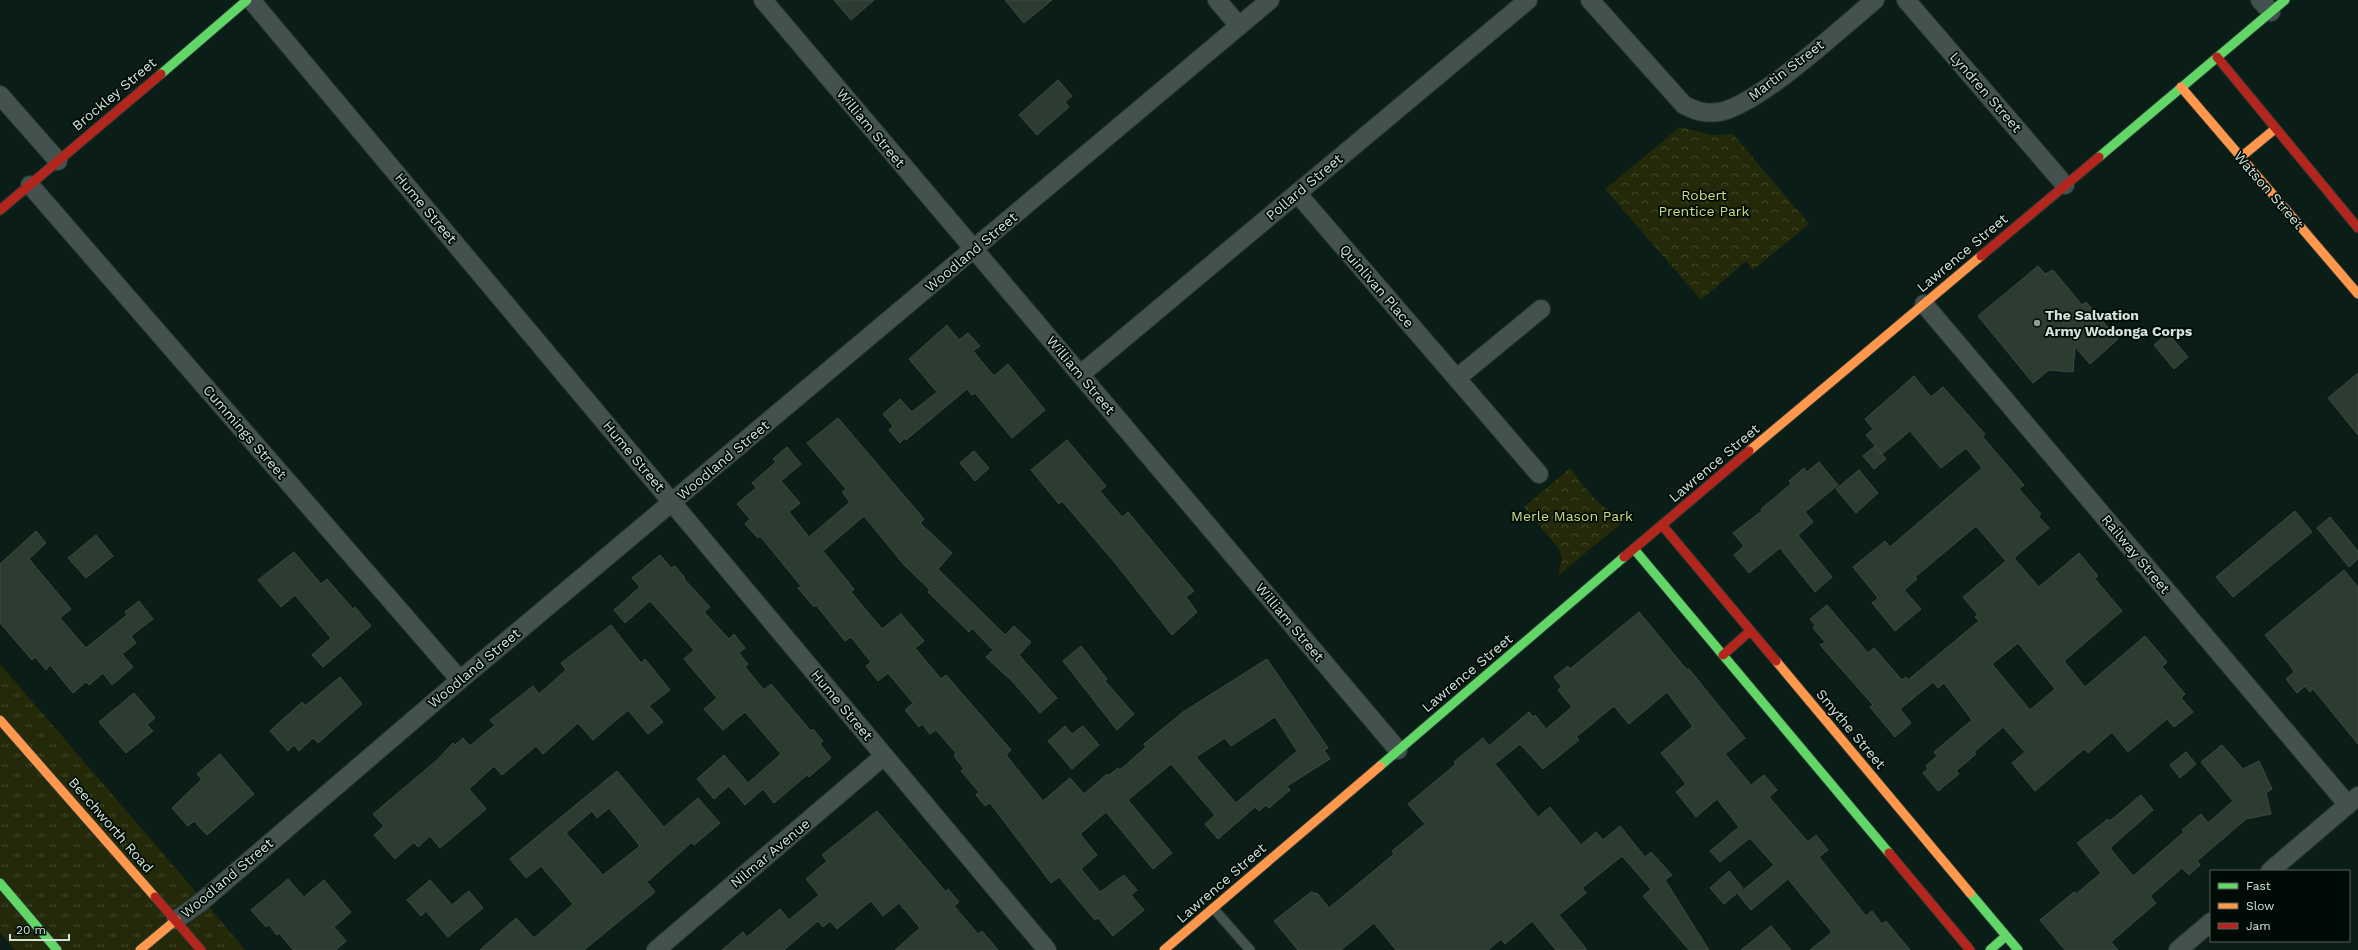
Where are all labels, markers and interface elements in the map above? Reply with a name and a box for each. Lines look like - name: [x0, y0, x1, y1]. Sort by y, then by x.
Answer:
- street label: Martin Street: [1745, 36, 1827, 104]
- street label: Lyndren Street: [1947, 49, 2025, 135]
- street label: Brockley Street: [69, 54, 159, 134]
- street label: William Street: [833, 85, 909, 171]
- street label: Watson Street: [2231, 148, 2307, 232]
- street label: Pollard Street: [1263, 150, 1345, 224]
- street label: Hume Street: [392, 169, 460, 247]
- park label: Robert Prentice Park: [1658, 187, 1750, 219]
- street label: Woodland Street: [922, 209, 1020, 295]
- street label: Lawrence Street: [1914, 211, 2010, 295]
- street label: Quinlivan Place: [1337, 241, 1417, 331]
- place label: The Salvation Army Wodonga Corps: [2045, 307, 2193, 339]
- marker: The Salvation Army Wodonga Corps: [2032, 318, 2042, 328]
- street label: William Street: [1043, 332, 1119, 418]
- street label: Cummings Street: [200, 382, 290, 482]
- street label: Hume Street: [600, 417, 668, 495]
- street label: Woodland Street: [674, 417, 772, 503]
- street label: Lawrence Street: [1666, 421, 1762, 505]
- park label: Merle Mason Park: [1511, 508, 1633, 524]
- street label: Railway Street: [2098, 511, 2174, 597]
- street label: William Street: [1252, 579, 1328, 665]
- street label: Woodland Street: [425, 625, 523, 711]
- street label: Lawrence Street: [1419, 631, 1515, 715]
- street label: Hume Street: [808, 666, 876, 744]
- street label: Smythe Street: [1813, 686, 1889, 772]
- street label: Beechworth Road: [65, 774, 157, 876]
- street label: Nilmar Avenue: [727, 815, 813, 891]
- street label: Woodland Street: [178, 835, 276, 921]
- street label: Lawrence Street: [1173, 840, 1269, 926]
- legend: [2210, 870, 2350, 942]
- text: Fast: [2246, 879, 2271, 893]
- text: Slow: [2246, 899, 2274, 913]
- scale bar: [10, 916, 69, 942]
- text: Jam: [2246, 919, 2271, 933]
- text: 20 m: [16, 923, 46, 937]

